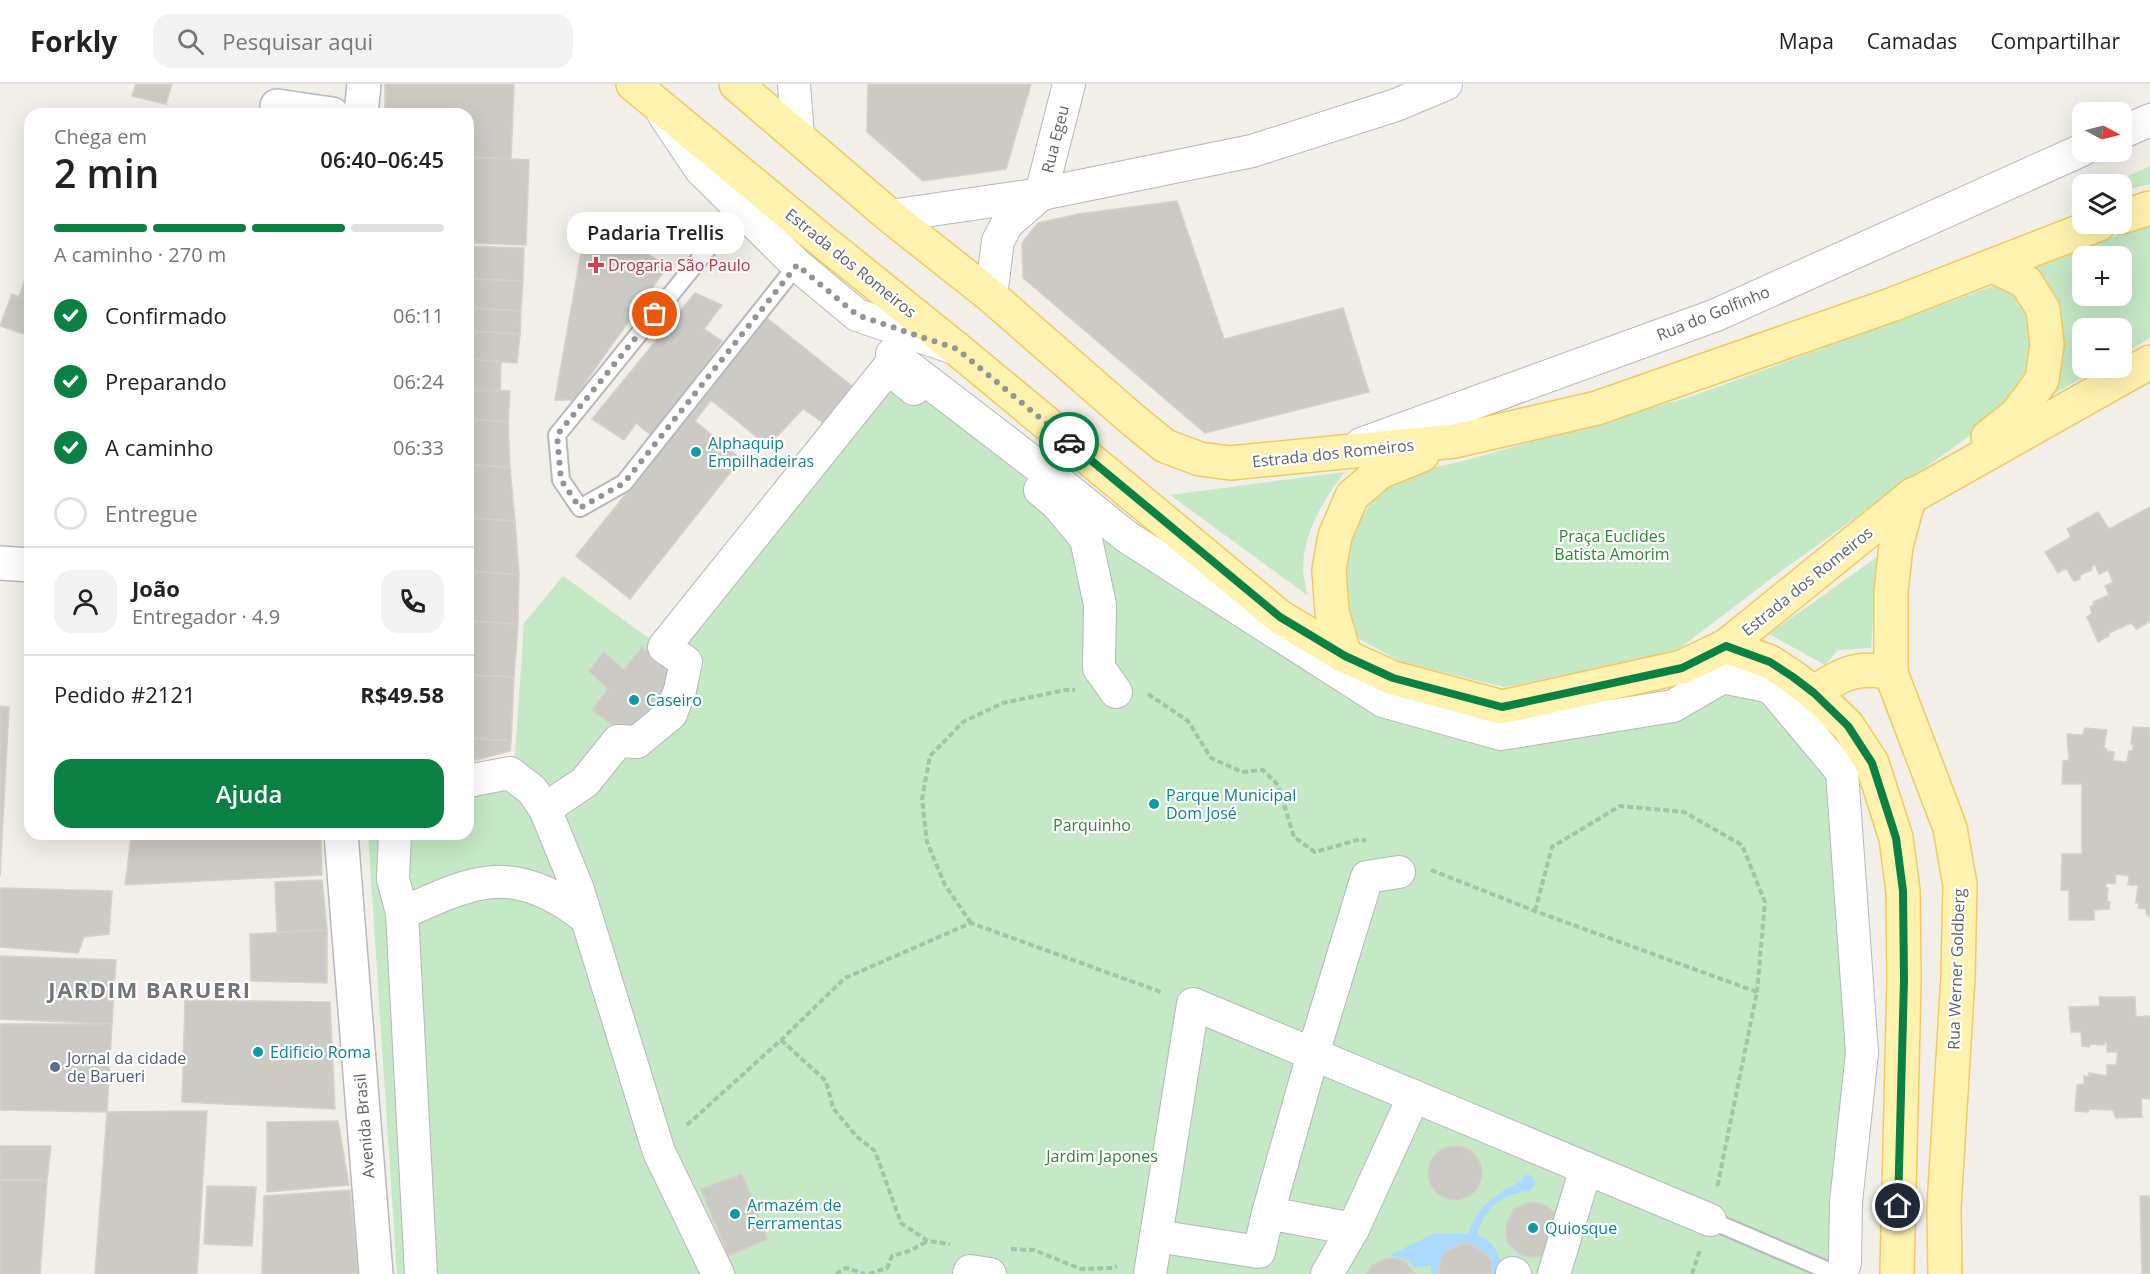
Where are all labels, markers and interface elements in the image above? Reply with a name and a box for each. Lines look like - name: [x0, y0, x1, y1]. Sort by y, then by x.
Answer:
- search box: [153, 14, 573, 68]
- text: Forkly: [30, 22, 117, 60]
- icon: search: [174, 25, 207, 58]
- text: Pesquisar aqui: [222, 26, 373, 56]
- text: Mapa: [1779, 27, 1834, 55]
- text: Camadas: [1867, 27, 1957, 55]
- text: Compartilhar: [1990, 27, 2120, 55]
- north arrow: [2072, 102, 2132, 162]
- map controls: [2072, 102, 2132, 378]
- street label: Rua Egeu: [1036, 103, 1074, 175]
- text: Chega em: [54, 123, 147, 150]
- text: 06:40–06:45: [320, 144, 444, 174]
- text: 2 min: [54, 146, 159, 199]
- button: layers: [2072, 174, 2132, 234]
- street label: Estrada dos Romeiros: [781, 203, 921, 323]
- callout: Padaria Trellis: [566, 212, 744, 254]
- text: Padaria Trellis: [587, 219, 724, 246]
- text: A caminho · 270 m: [54, 241, 226, 268]
- button: +: [2072, 246, 2132, 306]
- place label: Drogaria São Paulo: [608, 254, 750, 276]
- marker: Drogaria São Paulo: [589, 258, 603, 272]
- street label: Rua do Golfinho: [1653, 280, 1773, 346]
- pin: [629, 288, 680, 339]
- icon: bag: [638, 297, 671, 330]
- icon: check: [54, 299, 87, 332]
- text: Confirmado: [105, 300, 227, 330]
- text: 06:11: [393, 302, 444, 329]
- button: −: [2072, 318, 2132, 378]
- icon: check: [54, 365, 87, 398]
- text: Preparando: [105, 366, 227, 396]
- text: 06:24: [393, 368, 444, 395]
- courier: [1039, 412, 1099, 472]
- icon: car: [1053, 426, 1086, 459]
- icon: check: [54, 431, 87, 464]
- text: A caminho: [105, 432, 214, 462]
- place label: Alphaquip Empilhadeiras: [708, 432, 814, 472]
- text: 06:33: [393, 434, 444, 461]
- street label: Estrada dos Romeiros: [1251, 434, 1415, 472]
- marker: Alphaquip Empilhadeiras: [689, 445, 703, 459]
- text: Entregue: [105, 498, 198, 528]
- street label: Estrada dos Romeiros: [1737, 521, 1877, 641]
- park label: Praça Euclides Batista Amorim: [1554, 525, 1670, 565]
- button: person: [54, 570, 117, 633]
- button: phone: [381, 570, 444, 633]
- text: João: [132, 573, 180, 603]
- text: Entregador · 4.9: [132, 603, 280, 630]
- text: Pedido #2121: [54, 679, 196, 709]
- text: R$49.58: [360, 679, 444, 709]
- place label: Caseiro: [646, 689, 702, 711]
- marker: Caseiro: [627, 693, 641, 707]
- button: Ajuda: [54, 759, 444, 828]
- place label: Parque Municipal Dom José: [1166, 784, 1296, 824]
- marker: Parque Municipal Dom José: [1147, 797, 1161, 811]
- park label: Parquinho: [1053, 814, 1131, 836]
- street label: Rua Werner Goldberg: [1942, 888, 1970, 1050]
- district label: JARDIM BARUERI: [46, 974, 252, 1004]
- place label: Edificio Roma: [270, 1041, 371, 1063]
- marker: Edificio Roma: [251, 1045, 265, 1059]
- place label: Jornal da cidade de Barueri: [65, 1047, 186, 1087]
- marker: Jornal da cidade de Barueri: [48, 1060, 62, 1074]
- street label: Avenida Brasil: [348, 1073, 380, 1179]
- park label: Jardim Japones: [1044, 1145, 1158, 1167]
- pin: [1872, 1180, 1923, 1231]
- icon: home: [1881, 1189, 1914, 1222]
- place label: Armazém de Ferramentas: [747, 1194, 842, 1234]
- marker: Armazém de Ferramentas: [728, 1207, 742, 1221]
- place label: Quiosque: [1545, 1217, 1617, 1239]
- marker: Quiosque: [1526, 1221, 1540, 1235]

